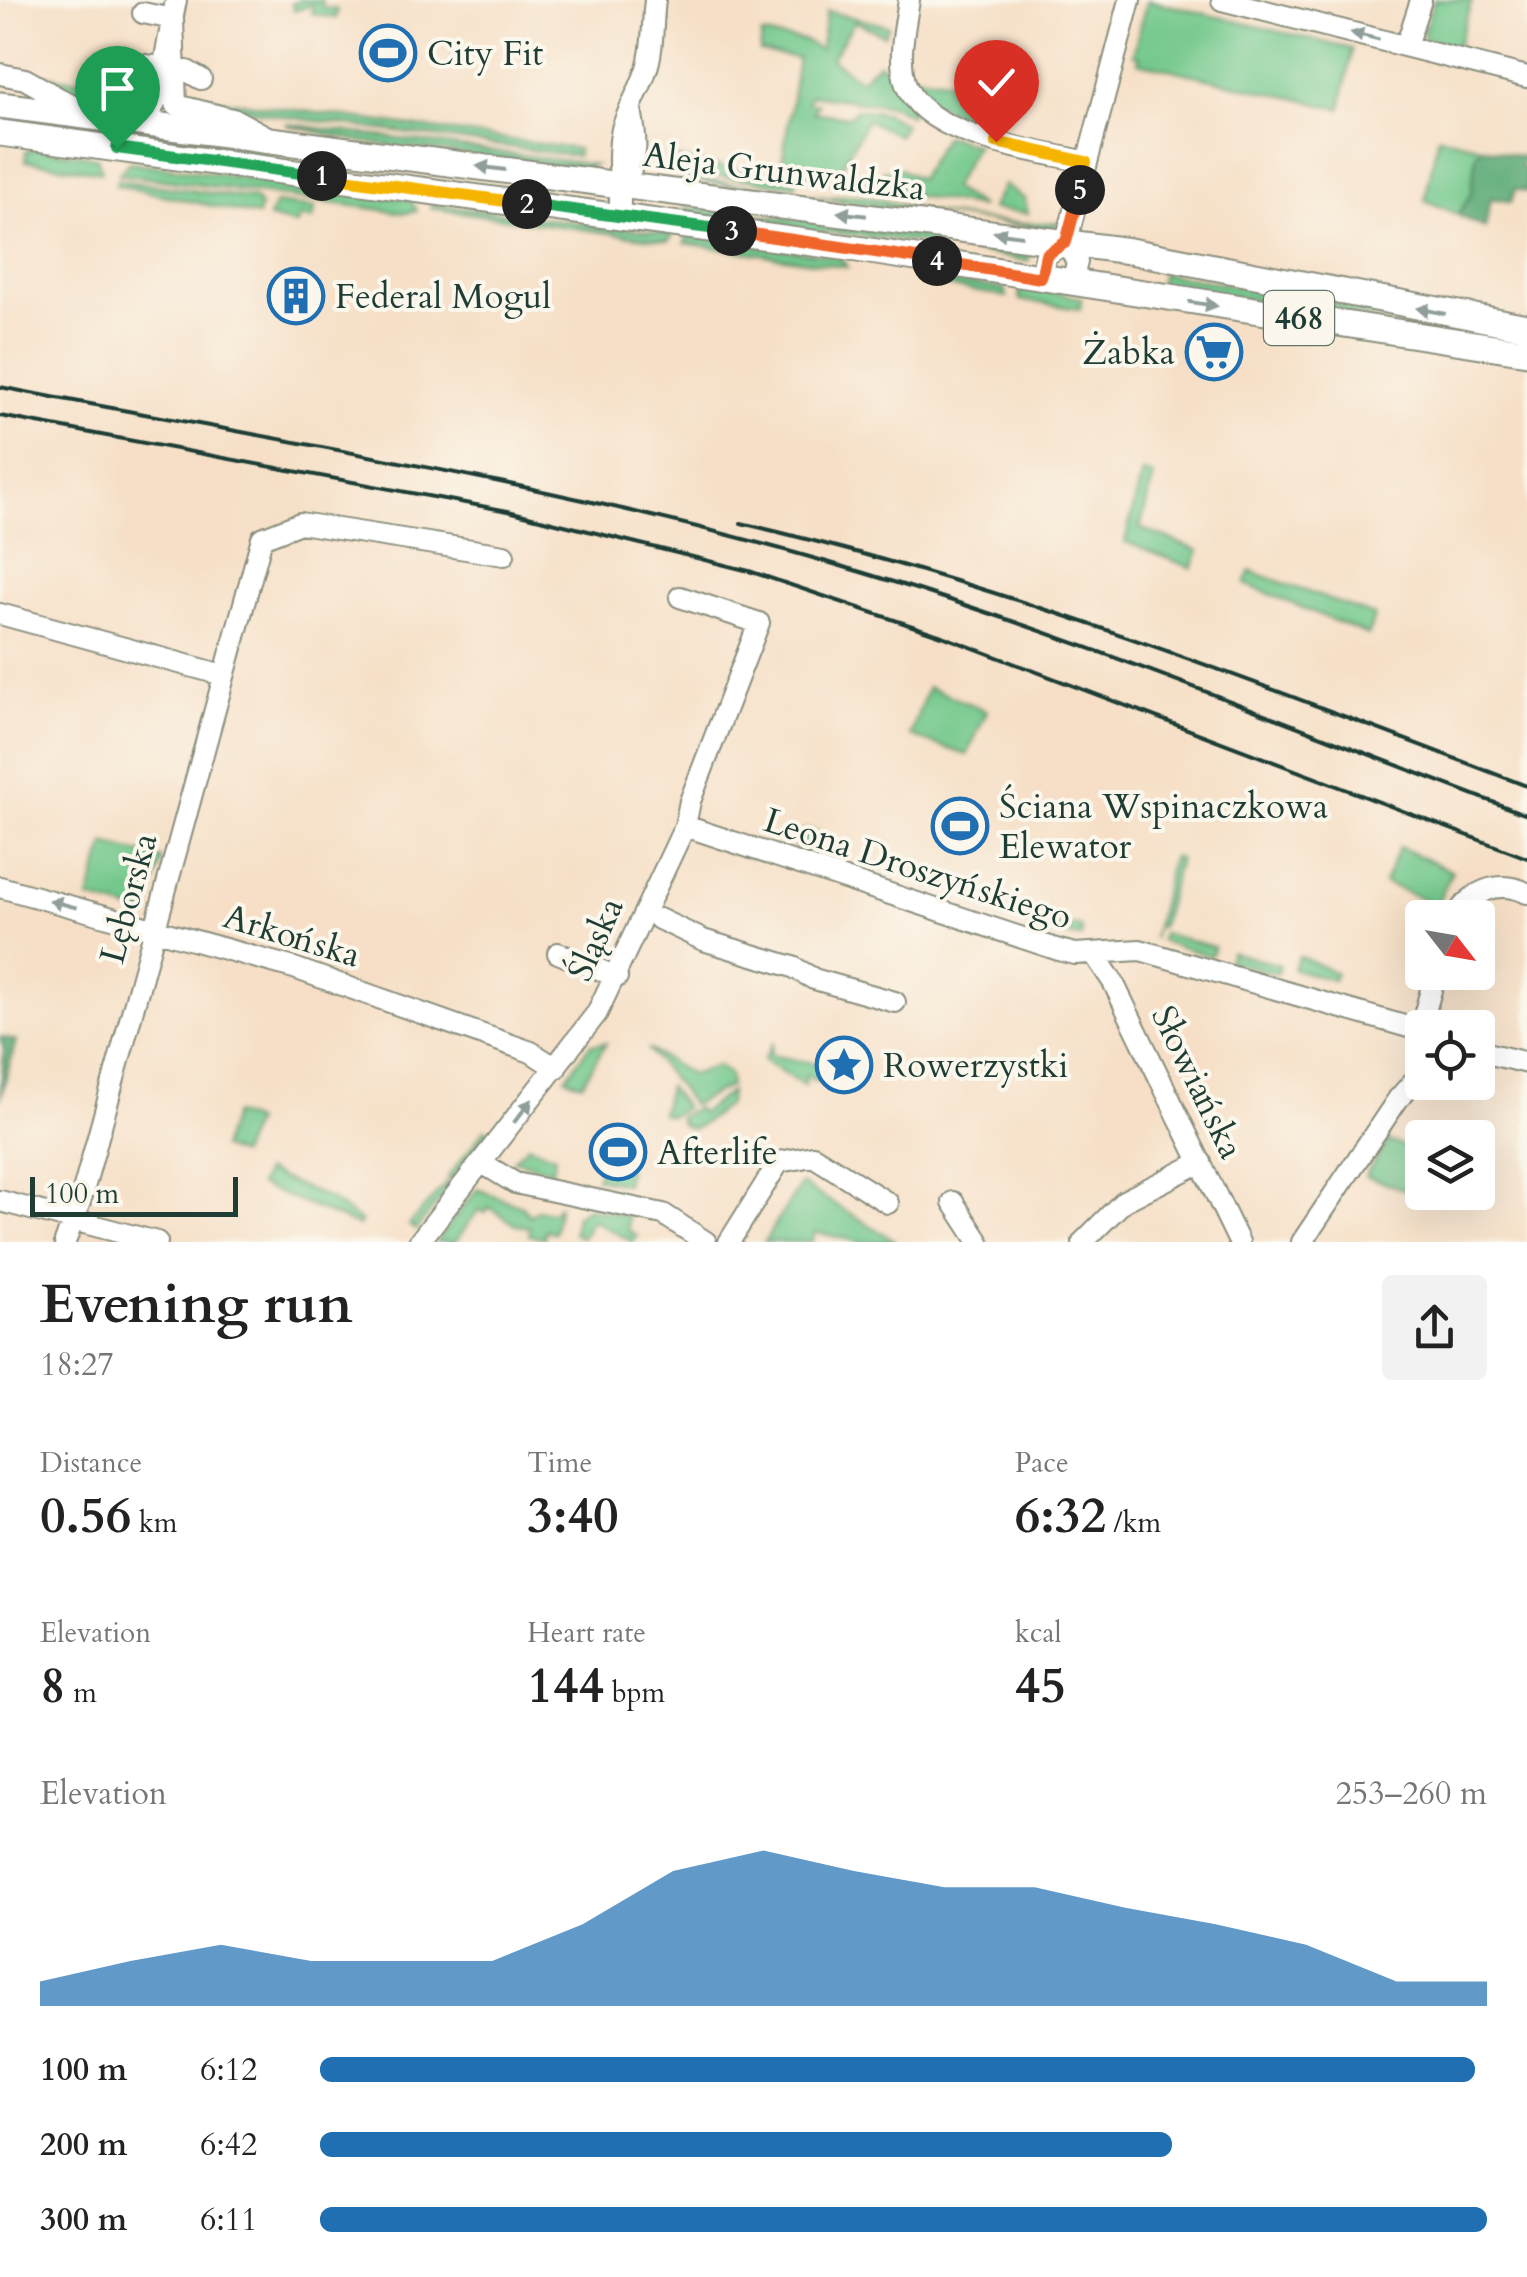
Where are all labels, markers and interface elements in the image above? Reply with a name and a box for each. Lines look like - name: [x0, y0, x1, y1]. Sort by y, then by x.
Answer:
- sports icon: City Fit: [358, 23, 418, 83]
- one-way arrow: [1349, 28, 1380, 43]
- place label: City Fit: [427, 30, 543, 78]
- pin: [954, 40, 1039, 143]
- pin: [75, 46, 160, 149]
- icon: check: [969, 55, 1024, 110]
- icon: arrive: [90, 61, 145, 116]
- street label: Aleja Grunwaldzka: [640, 131, 928, 213]
- pin: 1: [297, 151, 347, 201]
- text: 1: [315, 157, 329, 195]
- one-way arrow: [475, 159, 507, 175]
- pin: 5: [1055, 165, 1105, 215]
- text: 5: [1073, 171, 1087, 209]
- pin: 2: [502, 179, 552, 229]
- text: 2: [520, 185, 534, 223]
- pin: 3: [707, 206, 757, 256]
- one-way arrow: [836, 206, 868, 222]
- text: 3: [725, 212, 739, 250]
- one-way arrow: [991, 226, 1023, 242]
- pin: 4: [912, 236, 962, 286]
- text: 4: [930, 242, 944, 280]
- building icon: Federal Mogul: [266, 266, 326, 326]
- place label: Federal Mogul: [335, 273, 551, 321]
- road number: 468: [1264, 291, 1334, 345]
- one-way arrow: [1188, 296, 1219, 312]
- one-way arrow: [1415, 302, 1446, 318]
- supermarket icon: Żabka: [1184, 322, 1244, 382]
- place label: Żabka: [1082, 329, 1175, 377]
- place label: Ściana Wspinaczkowa Elewator: [999, 783, 1328, 871]
- sports icon: Ściana Wspinaczkowa Elewator: [930, 796, 990, 856]
- street label: Leona Droszyńskiego: [758, 797, 1078, 941]
- street label: Lęborska: [89, 828, 169, 969]
- street label: Śląska: [556, 890, 636, 989]
- street label: Arkońska: [217, 892, 366, 979]
- one-way arrow: [47, 895, 78, 911]
- north arrow: [1405, 900, 1495, 990]
- map controls: [1405, 900, 1495, 1210]
- street label: Słowiańska: [1139, 998, 1255, 1167]
- button: locate: [1405, 1010, 1495, 1100]
- place icon: Rowerzystki: [814, 1035, 874, 1095]
- place label: Rowerzystki: [883, 1042, 1068, 1090]
- one-way arrow: [512, 1098, 533, 1123]
- button: layers: [1405, 1120, 1495, 1210]
- sports icon: Afterlife: [588, 1122, 648, 1182]
- place label: Afterlife: [657, 1129, 778, 1177]
- scale bar: [30, 1172, 238, 1216]
- text: 100 m: [45, 1175, 119, 1213]
- text: Evening run: [40, 1268, 353, 1342]
- button: share: [1382, 1275, 1487, 1380]
- text: 18:27: [40, 1343, 114, 1387]
- text: Distance: [40, 1444, 142, 1482]
- text: Time: [527, 1444, 592, 1482]
- text: Pace: [1015, 1444, 1069, 1482]
- text: 0.56: [40, 1482, 131, 1550]
- text: 3:40: [527, 1482, 619, 1550]
- text: 6:32: [1015, 1482, 1106, 1550]
- text: km: [131, 1504, 178, 1542]
- text: /km: [1106, 1504, 1161, 1542]
- text: Elevation: [40, 1614, 151, 1652]
- text: Heart rate: [527, 1614, 646, 1652]
- text: kcal: [1015, 1614, 1062, 1652]
- text: 8: [40, 1652, 66, 1720]
- text: 144: [527, 1652, 604, 1720]
- text: 45: [1015, 1652, 1066, 1720]
- text: m: [66, 1674, 97, 1712]
- text: bpm: [604, 1674, 665, 1712]
- text: Elevation: [40, 1772, 167, 1816]
- text: 253–260 m: [1335, 1772, 1487, 1816]
- text: 100 m: [40, 2048, 127, 2092]
- text: 6:12: [200, 2048, 257, 2092]
- text: 200 m: [40, 2123, 127, 2167]
- text: 6:42: [200, 2123, 257, 2167]
- text: 300 m: [40, 2198, 127, 2242]
- text: 6:11: [200, 2198, 257, 2242]

